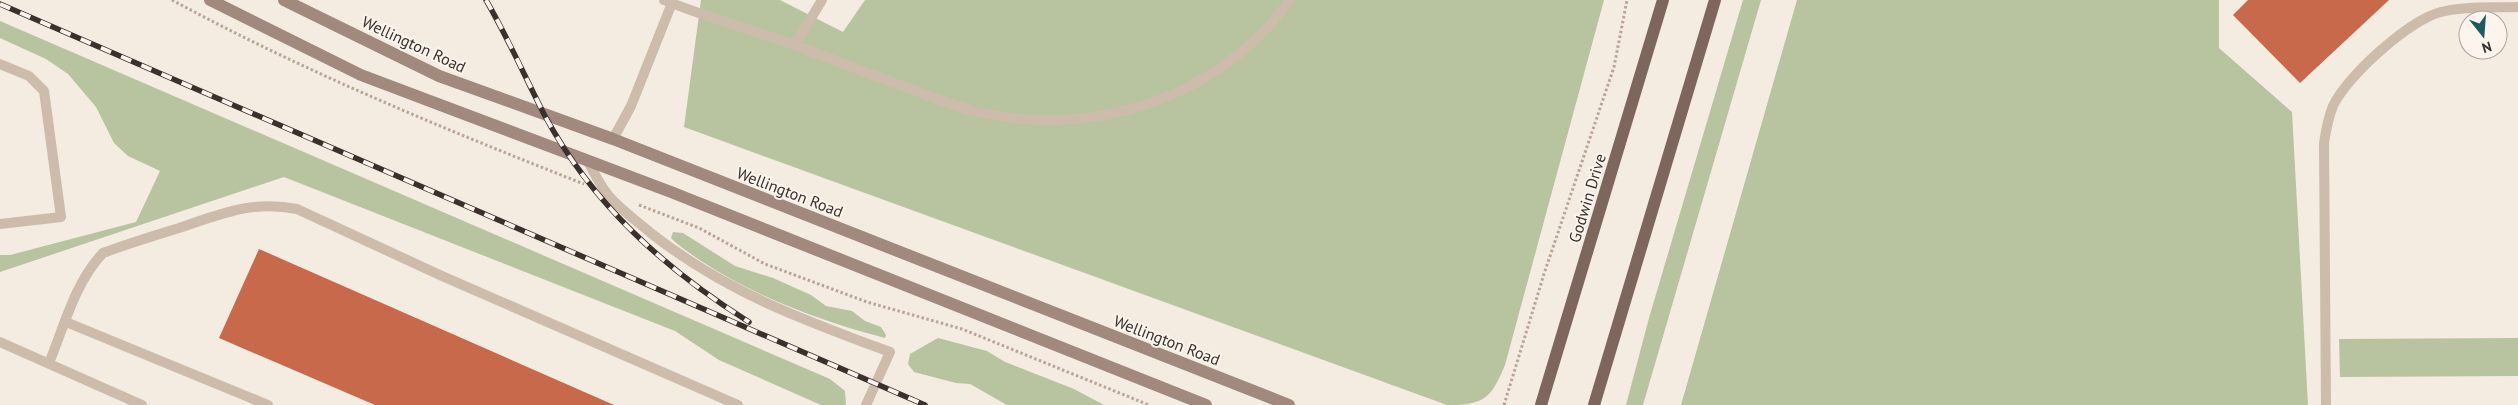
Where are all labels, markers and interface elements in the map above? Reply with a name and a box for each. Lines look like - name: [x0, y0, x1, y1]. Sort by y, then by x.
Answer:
- north arrow: [2458, 10, 2508, 60]
- street label: Wellington Road: [359, 11, 469, 77]
- text: N: [2480, 37, 2494, 57]
- street label: Godwin Drive: [1564, 151, 1610, 245]
- street label: Wellington Road: [734, 163, 846, 221]
- street label: Wellington Road: [1111, 311, 1223, 369]

